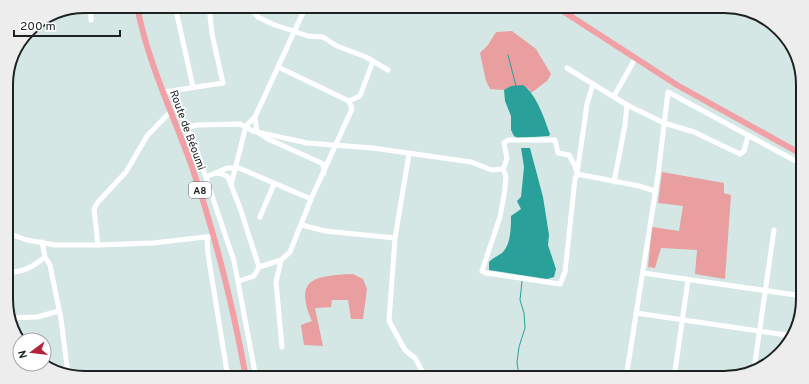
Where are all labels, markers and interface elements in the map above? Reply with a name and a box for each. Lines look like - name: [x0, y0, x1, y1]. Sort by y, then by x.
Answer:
- scale bar: [14, 12, 120, 38]
- text: 200 m: [20, 19, 56, 35]
- street label: Route de Béoumi: [166, 88, 208, 172]
- road number: A8: [189, 182, 211, 198]
- north arrow: [12, 332, 52, 372]
- text: N: [16, 349, 31, 360]

